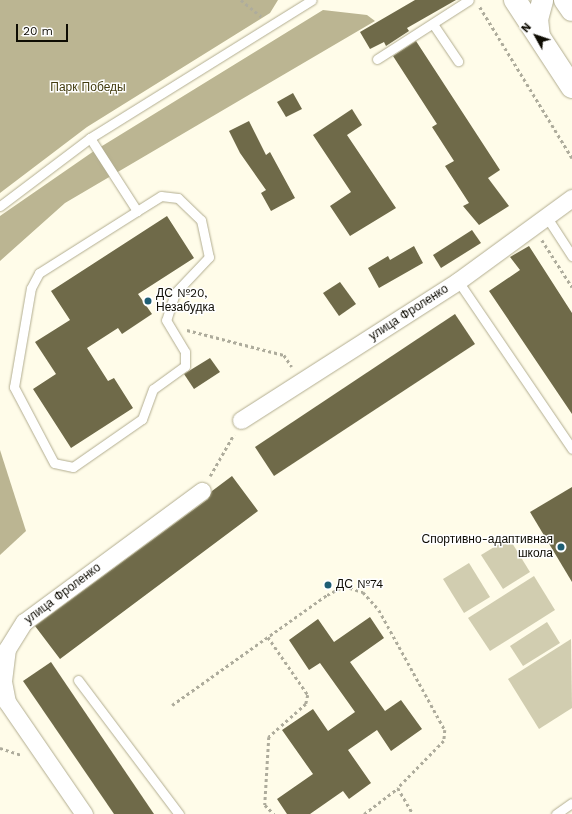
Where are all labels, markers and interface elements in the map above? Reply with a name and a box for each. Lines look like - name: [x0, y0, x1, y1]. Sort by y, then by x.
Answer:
- scale bar: [18, 16, 70, 42]
- north arrow: [516, 16, 556, 56]
- text: N: [519, 21, 534, 35]
- text: 20 m: [23, 24, 53, 38]
- park label: Парк Победы: [50, 81, 126, 95]
- street label: улица Фроленко: [367, 282, 451, 344]
- place label: ДС №20, Незабудка: [156, 287, 215, 315]
- marker: ДС №20, Незабудка: [143, 296, 153, 306]
- place label: Спортивно-адаптивная школа: [422, 533, 553, 561]
- marker: Спортивно-адаптивная школа: [556, 542, 566, 552]
- street label: улица Фроленко: [22, 561, 104, 627]
- place label: ДС №74: [336, 578, 383, 592]
- marker: ДС №74: [323, 580, 333, 590]

